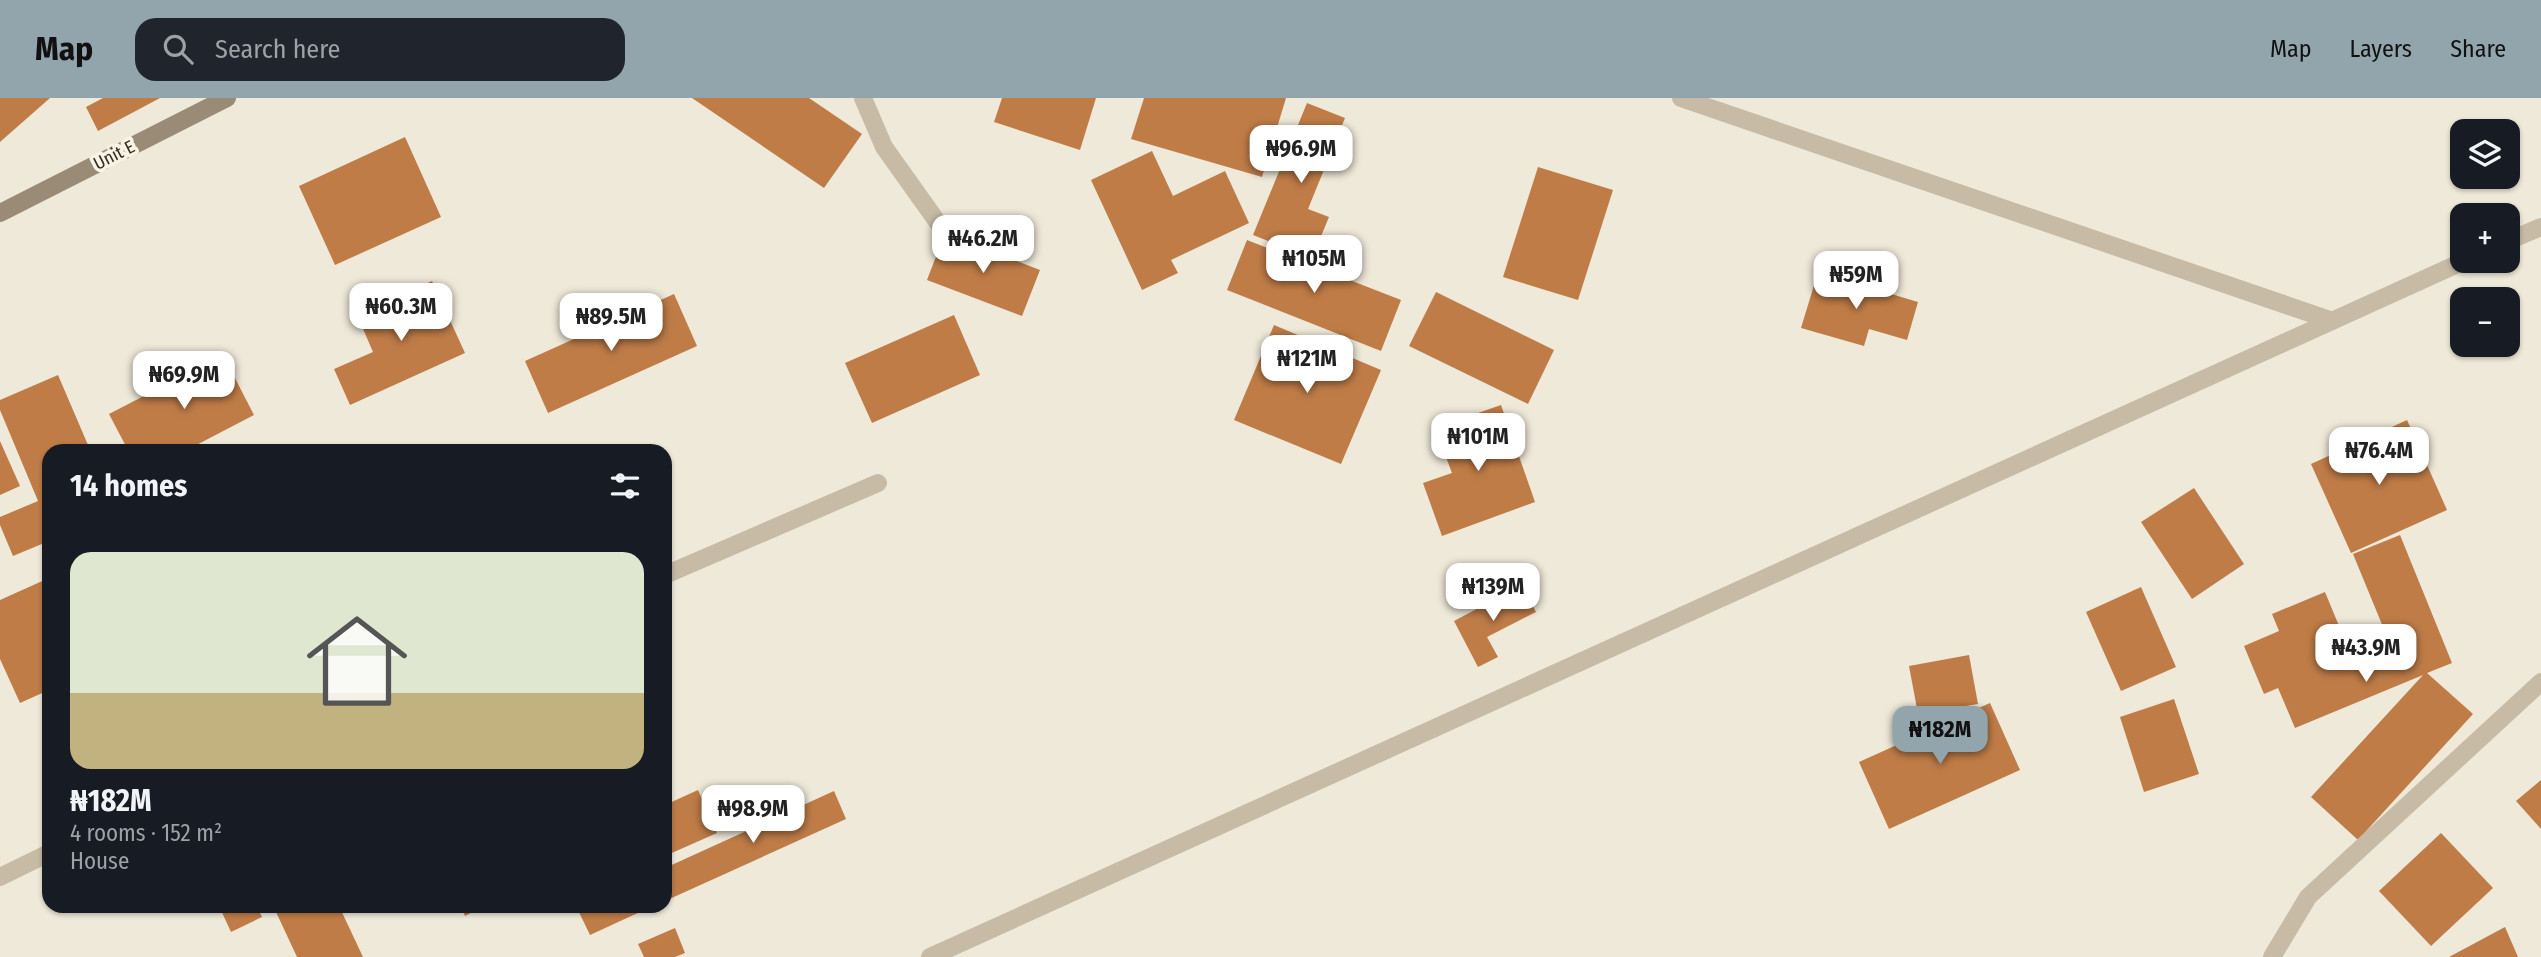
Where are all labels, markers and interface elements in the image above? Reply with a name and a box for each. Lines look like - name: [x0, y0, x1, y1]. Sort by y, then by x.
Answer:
- search box: [135, 18, 625, 81]
- text: Map: [35, 29, 93, 69]
- icon: search: [159, 30, 197, 68]
- text: Search here: [215, 34, 340, 65]
- text: Map: [2270, 35, 2312, 63]
- text: Layers: [2350, 35, 2412, 63]
- text: Share: [2450, 35, 2506, 63]
- map controls: [2450, 119, 2520, 357]
- button: layers: [2450, 119, 2520, 189]
- pin: ₦96.9M: [1244, 126, 1358, 185]
- text: ₦96.9M: [1266, 134, 1336, 162]
- street label: Unit E: [90, 135, 138, 175]
- button: +: [2450, 203, 2520, 273]
- pin: ₦46.2M: [926, 216, 1040, 275]
- text: ₦46.2M: [948, 224, 1018, 252]
- pin: ₦105M: [1265, 236, 1363, 295]
- text: ₦105M: [1282, 244, 1346, 272]
- pin: ₦59M: [1815, 252, 1897, 311]
- text: ₦59M: [1830, 260, 1882, 288]
- pin: ₦60.3M: [344, 284, 458, 343]
- button: −: [2450, 287, 2520, 357]
- text: ₦60.3M: [365, 292, 437, 320]
- pin: ₦89.5M: [554, 294, 668, 353]
- text: ₦89.5M: [576, 302, 646, 330]
- pin: ₦121M: [1258, 336, 1356, 395]
- text: ₦121M: [1277, 344, 1337, 372]
- pin: ₦69.9M: [127, 352, 241, 411]
- text: ₦69.9M: [149, 360, 219, 388]
- pin: ₦101M: [1429, 414, 1527, 473]
- text: ₦101M: [1447, 422, 1509, 450]
- pin: ₦76.4M: [2322, 428, 2436, 487]
- text: ₦76.4M: [2345, 436, 2413, 464]
- icon: filters: [606, 467, 644, 505]
- text: 14 homes: [70, 468, 187, 504]
- pin: ₦139M: [1444, 564, 1542, 623]
- text: ₦139M: [1462, 572, 1524, 600]
- icon: home: [294, 598, 420, 724]
- pin: ₦43.9M: [2309, 624, 2423, 684]
- text: ₦43.9M: [2331, 633, 2401, 661]
- pin: ₦182M: [1891, 706, 1989, 766]
- text: ₦182M: [1909, 715, 1971, 743]
- text: ₦182M: [70, 783, 152, 819]
- pin: ₦98.9M: [696, 786, 810, 845]
- text: ₦98.9M: [718, 794, 788, 822]
- text: 4 rooms · 152 m²: [70, 819, 222, 847]
- text: House: [70, 847, 129, 875]

